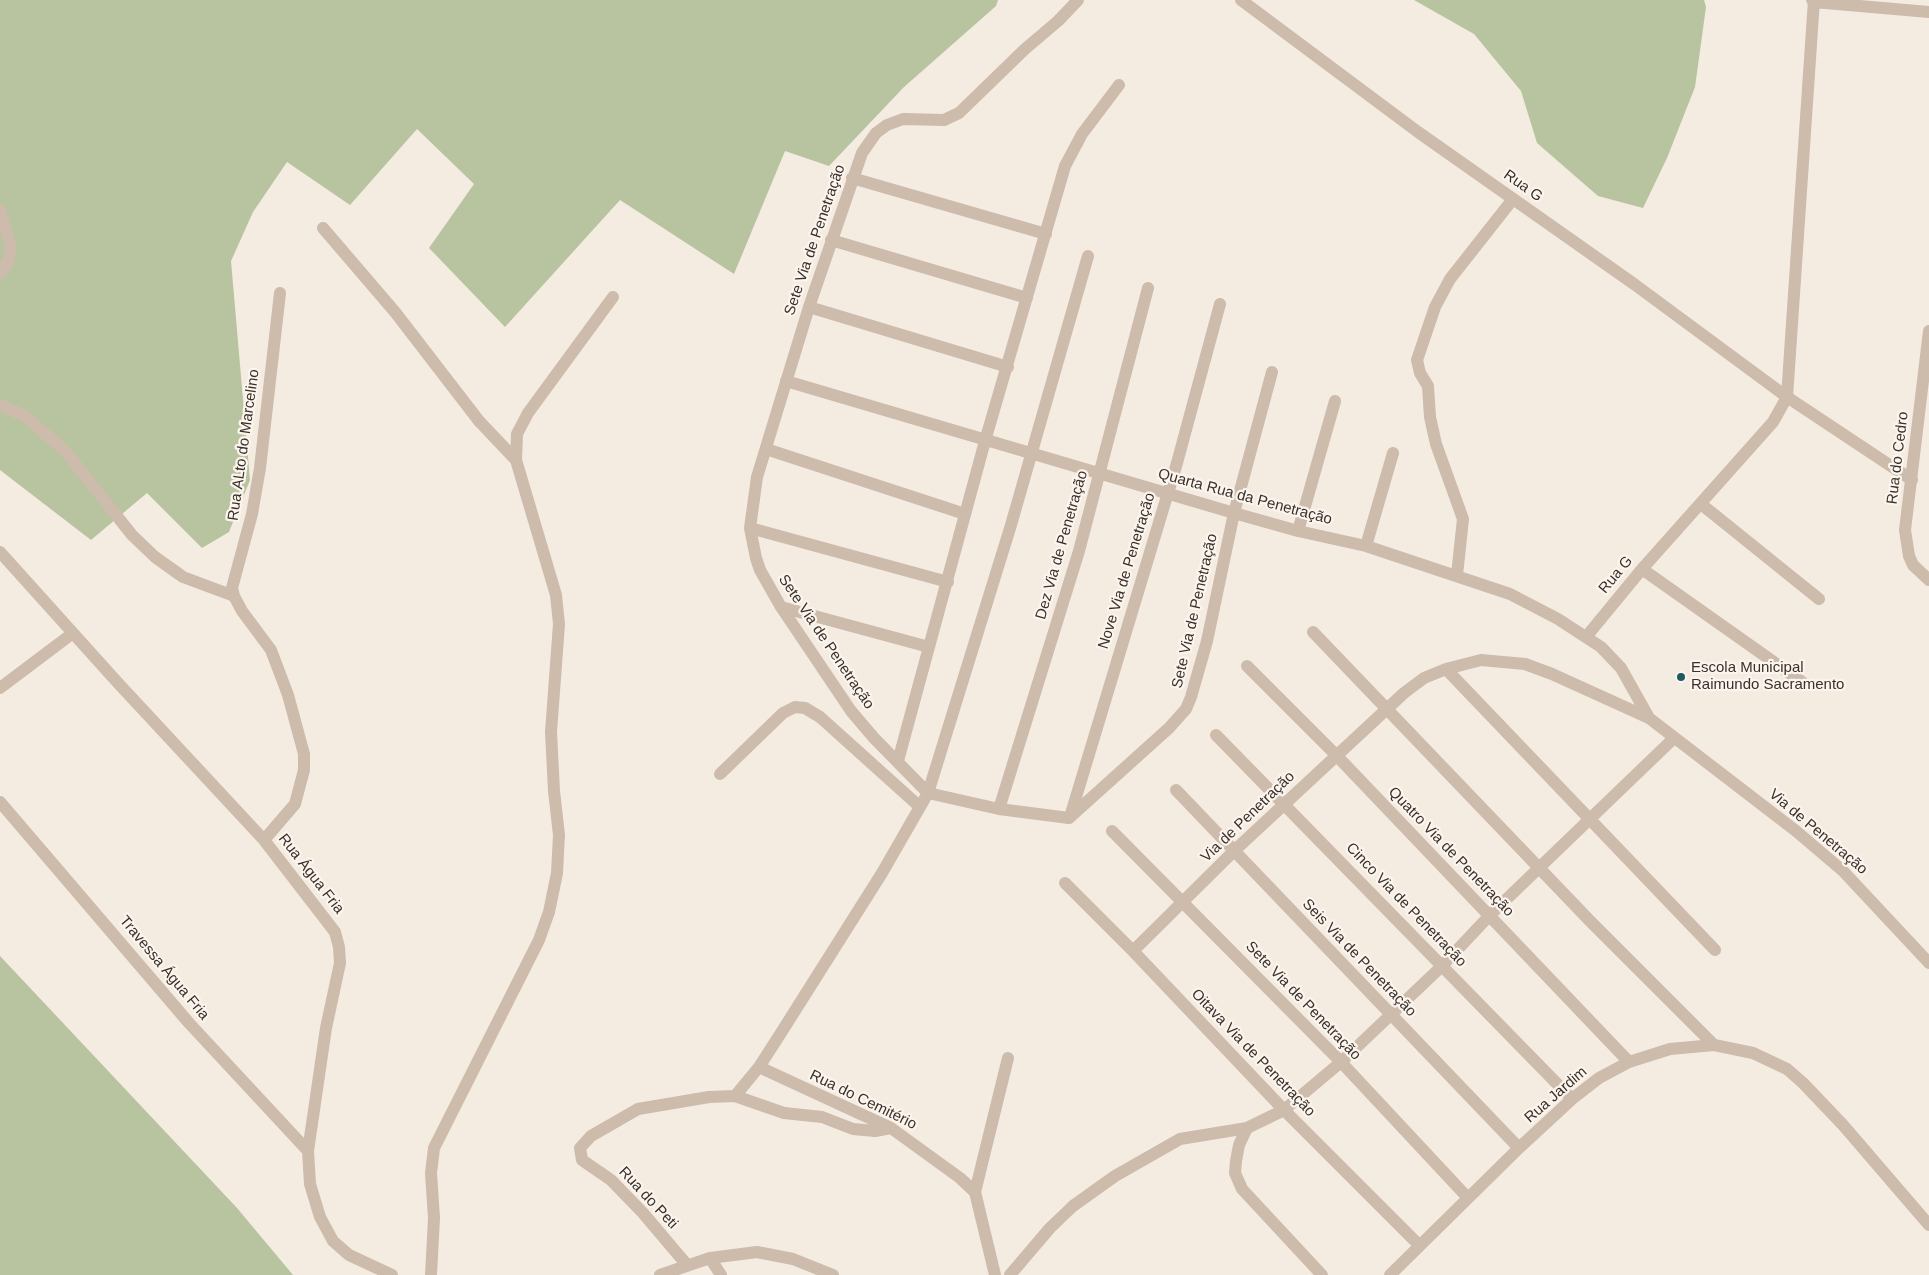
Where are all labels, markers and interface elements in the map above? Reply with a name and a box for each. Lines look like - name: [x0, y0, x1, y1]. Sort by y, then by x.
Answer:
- street label: Sete Via de Penetração: [781, 162, 849, 318]
- street label: Rua G: [1500, 166, 1546, 206]
- street label: Rua ALto do Marcelino: [224, 368, 264, 522]
- street label: Rua do Cedro: [1883, 411, 1913, 505]
- street label: Quarta Rua da Penetração: [1156, 465, 1334, 529]
- street label: Dez Via de Penetração: [1032, 469, 1092, 621]
- street label: Nove Via de Penetração: [1095, 491, 1159, 651]
- street label: Sete Via de Penetração: [1168, 532, 1222, 690]
- street label: Rua G: [1595, 553, 1637, 597]
- street label: Sete Via de Penetração: [774, 571, 878, 713]
- place label: Escola Municipal Raimundo Sacramento: [1691, 659, 1844, 694]
- marker: Escola Municipal Raimundo Sacramento: [1675, 671, 1687, 683]
- street label: Via de Penetração: [1197, 768, 1299, 866]
- street label: Quatro Via de Penetração: [1384, 783, 1518, 921]
- street label: Via de Penetração: [1765, 786, 1871, 878]
- street label: Rua Água Fria: [274, 830, 348, 918]
- street label: Cinco Via de Penetração: [1342, 839, 1470, 971]
- street label: Seis Via de Penetração: [1298, 895, 1420, 1021]
- street label: Travessa Água Fria: [115, 912, 213, 1024]
- street label: Sete Via de Penetração: [1242, 938, 1364, 1064]
- street label: Oitava Via de Penetração: [1187, 985, 1319, 1121]
- street label: Rua Jardim: [1521, 1063, 1591, 1127]
- street label: Rua do Cemitério: [807, 1066, 919, 1134]
- street label: Rua do Peti: [615, 1163, 681, 1233]

